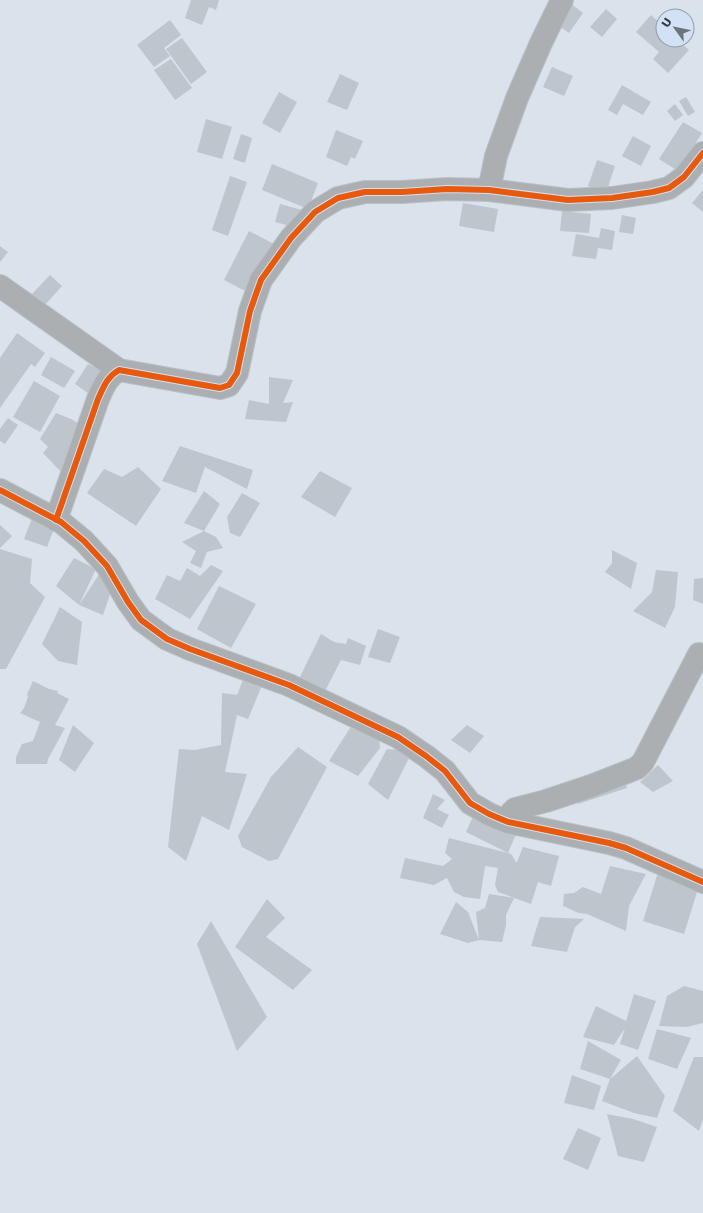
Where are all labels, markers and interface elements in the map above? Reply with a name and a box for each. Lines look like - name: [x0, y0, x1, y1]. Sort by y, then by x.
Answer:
- north arrow: [655, 8, 695, 48]
- text: U: [659, 16, 675, 30]

